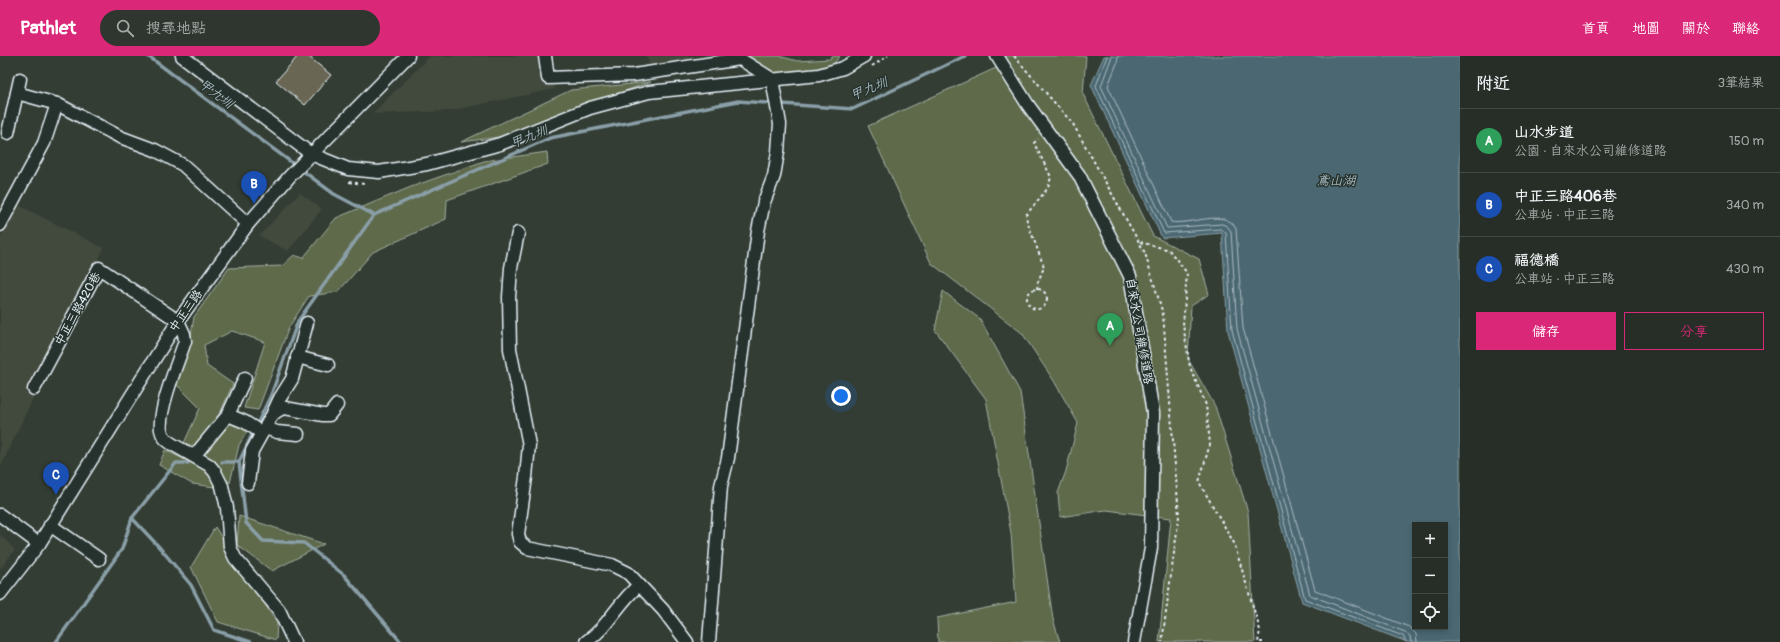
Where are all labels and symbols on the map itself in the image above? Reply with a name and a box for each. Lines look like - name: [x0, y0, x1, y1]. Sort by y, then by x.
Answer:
- water label: 甲九圳: [848, 73, 892, 104]
- water label: 甲九圳: [196, 76, 238, 113]
- water label: 甲九圳: [508, 122, 552, 152]
- pin: B: [241, 171, 267, 204]
- water label: 鳶山湖: [1316, 173, 1357, 189]
- street label: 中正三路420巷: [52, 270, 104, 348]
- street label: 自來水公司維修道路: [1122, 277, 1156, 385]
- street label: 中正三路: [166, 287, 206, 335]
- pin: A: [1097, 313, 1123, 346]
- your location: [831, 386, 851, 406]
- pin: C: [43, 462, 69, 495]

